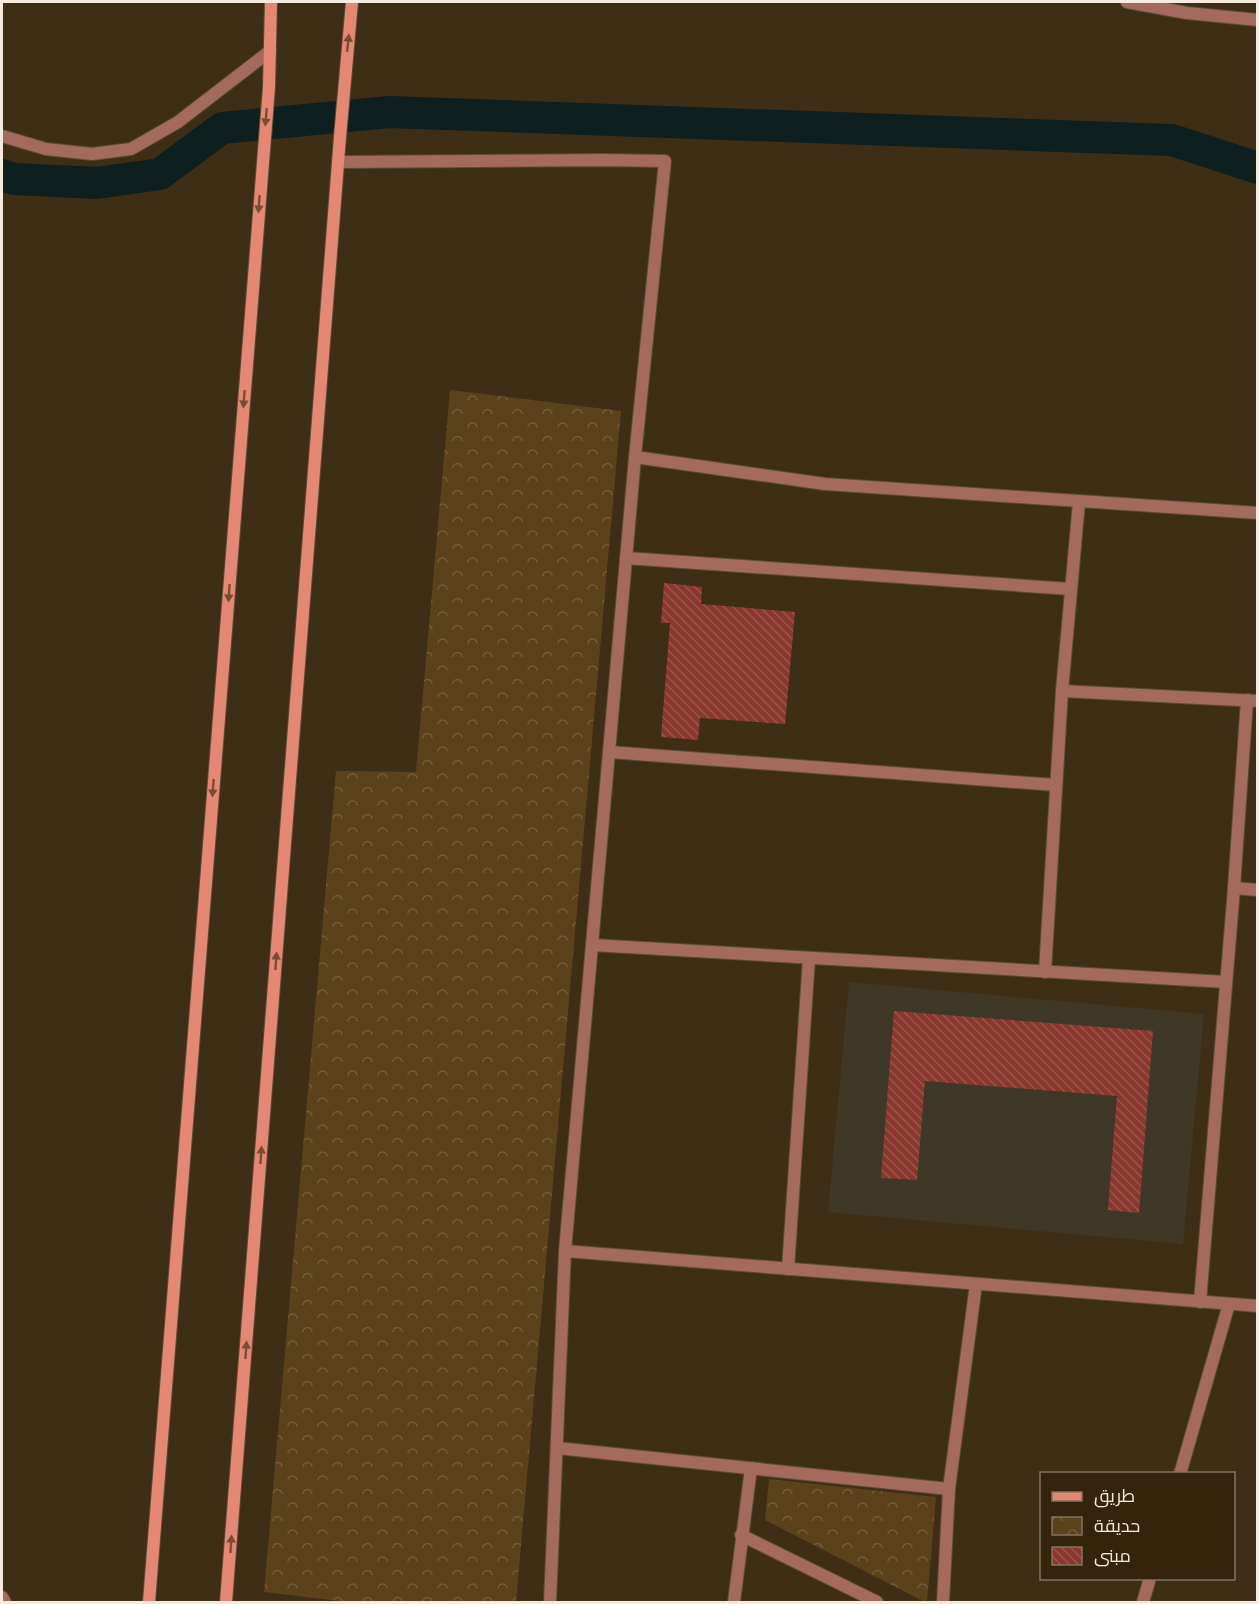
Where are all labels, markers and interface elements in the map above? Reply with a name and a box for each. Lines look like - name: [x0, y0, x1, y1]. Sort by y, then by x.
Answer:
- one-way arrow: [343, 33, 353, 52]
- one-way arrow: [261, 107, 271, 126]
- one-way arrow: [254, 195, 264, 214]
- one-way arrow: [239, 389, 249, 408]
- one-way arrow: [224, 584, 233, 603]
- one-way arrow: [208, 778, 218, 797]
- one-way arrow: [271, 951, 281, 970]
- one-way arrow: [256, 1146, 266, 1165]
- one-way arrow: [241, 1340, 251, 1359]
- legend: [1040, 1472, 1235, 1580]
- text: طريق: [1094, 1485, 1135, 1508]
- text: حديقة: [1094, 1515, 1140, 1537]
- one-way arrow: [226, 1535, 236, 1554]
- text: مبنى: [1094, 1545, 1131, 1567]

